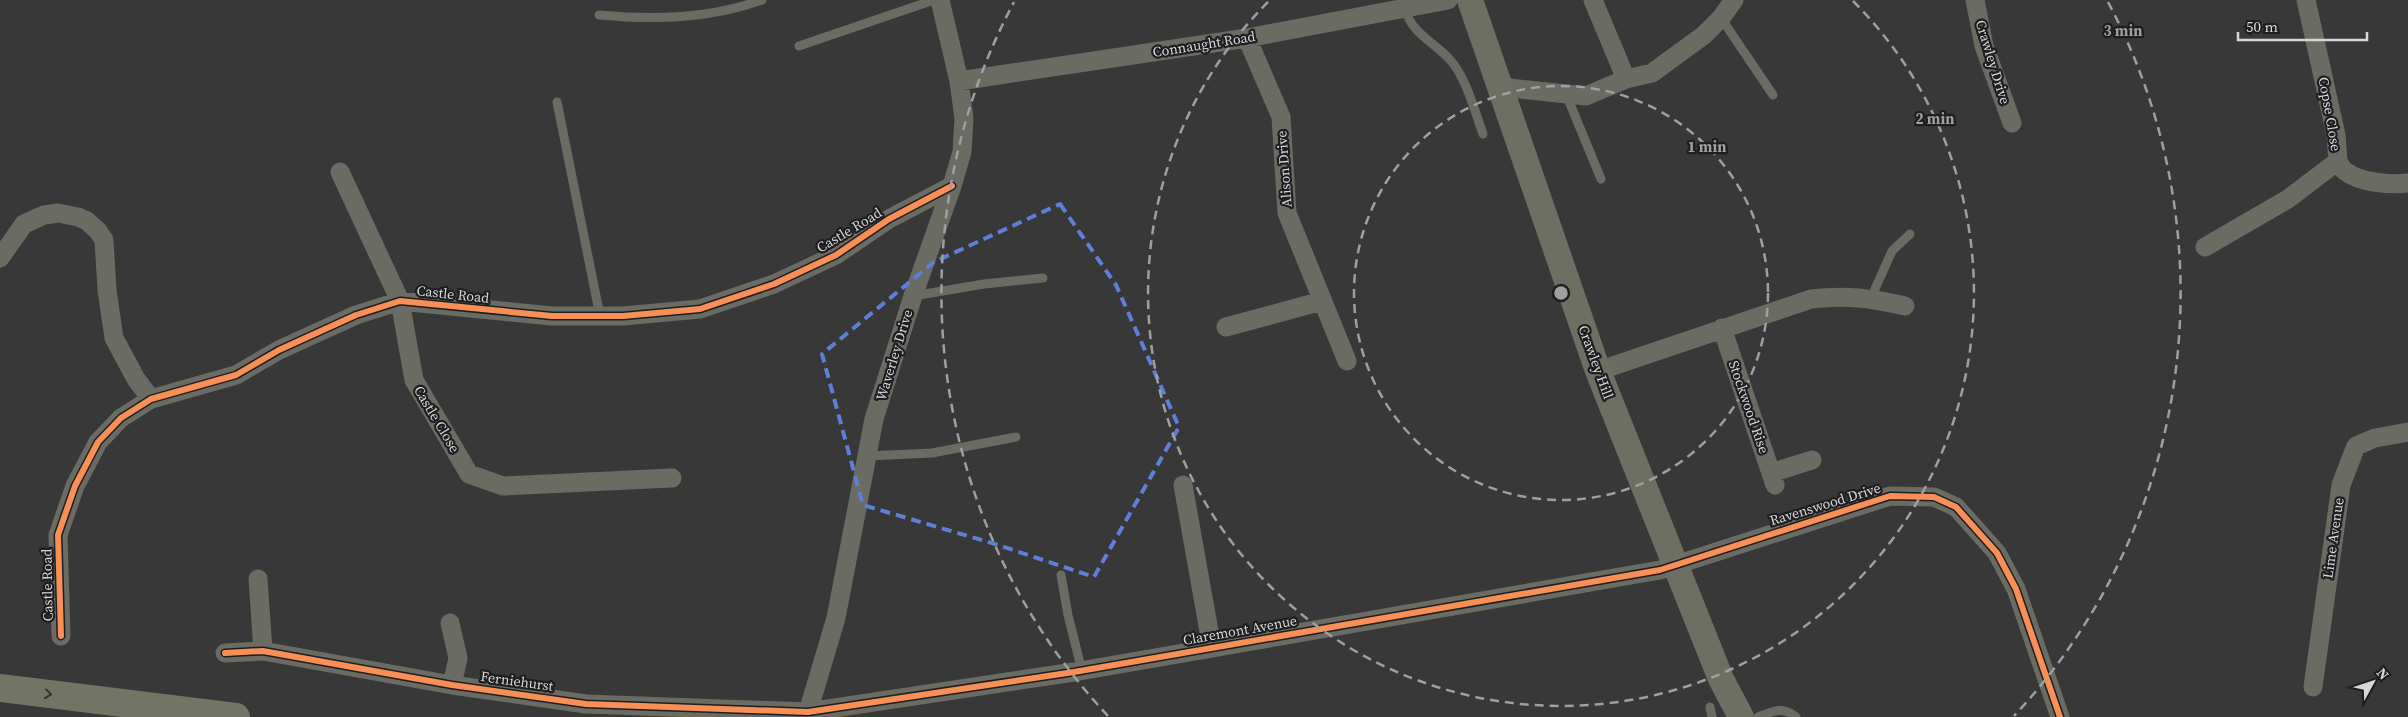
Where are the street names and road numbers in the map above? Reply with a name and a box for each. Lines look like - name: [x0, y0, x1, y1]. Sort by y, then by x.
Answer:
- street label: Crawley Drive: [1971, 17, 2015, 107]
- street label: Connaught Road: [1151, 26, 1257, 62]
- street label: Copse Close: [2314, 75, 2346, 153]
- street label: Alison Drive: [1271, 130, 1297, 208]
- street label: Castle Road: [813, 203, 885, 257]
- street label: Castle Road: [416, 280, 490, 308]
- street label: Waverley Drive: [871, 307, 917, 403]
- street label: Crawley Hill: [1573, 322, 1619, 402]
- street label: Stockwood Rise: [1724, 358, 1774, 456]
- street label: Castle Close: [409, 382, 465, 456]
- street label: Ravenswood Drive: [1767, 478, 1883, 530]
- street label: Lime Avenue: [2317, 496, 2349, 580]
- street label: Castle Road: [36, 548, 58, 622]
- street label: Claremont Avenue: [1181, 610, 1299, 650]
- street label: Ferniehurst: [479, 666, 555, 696]

